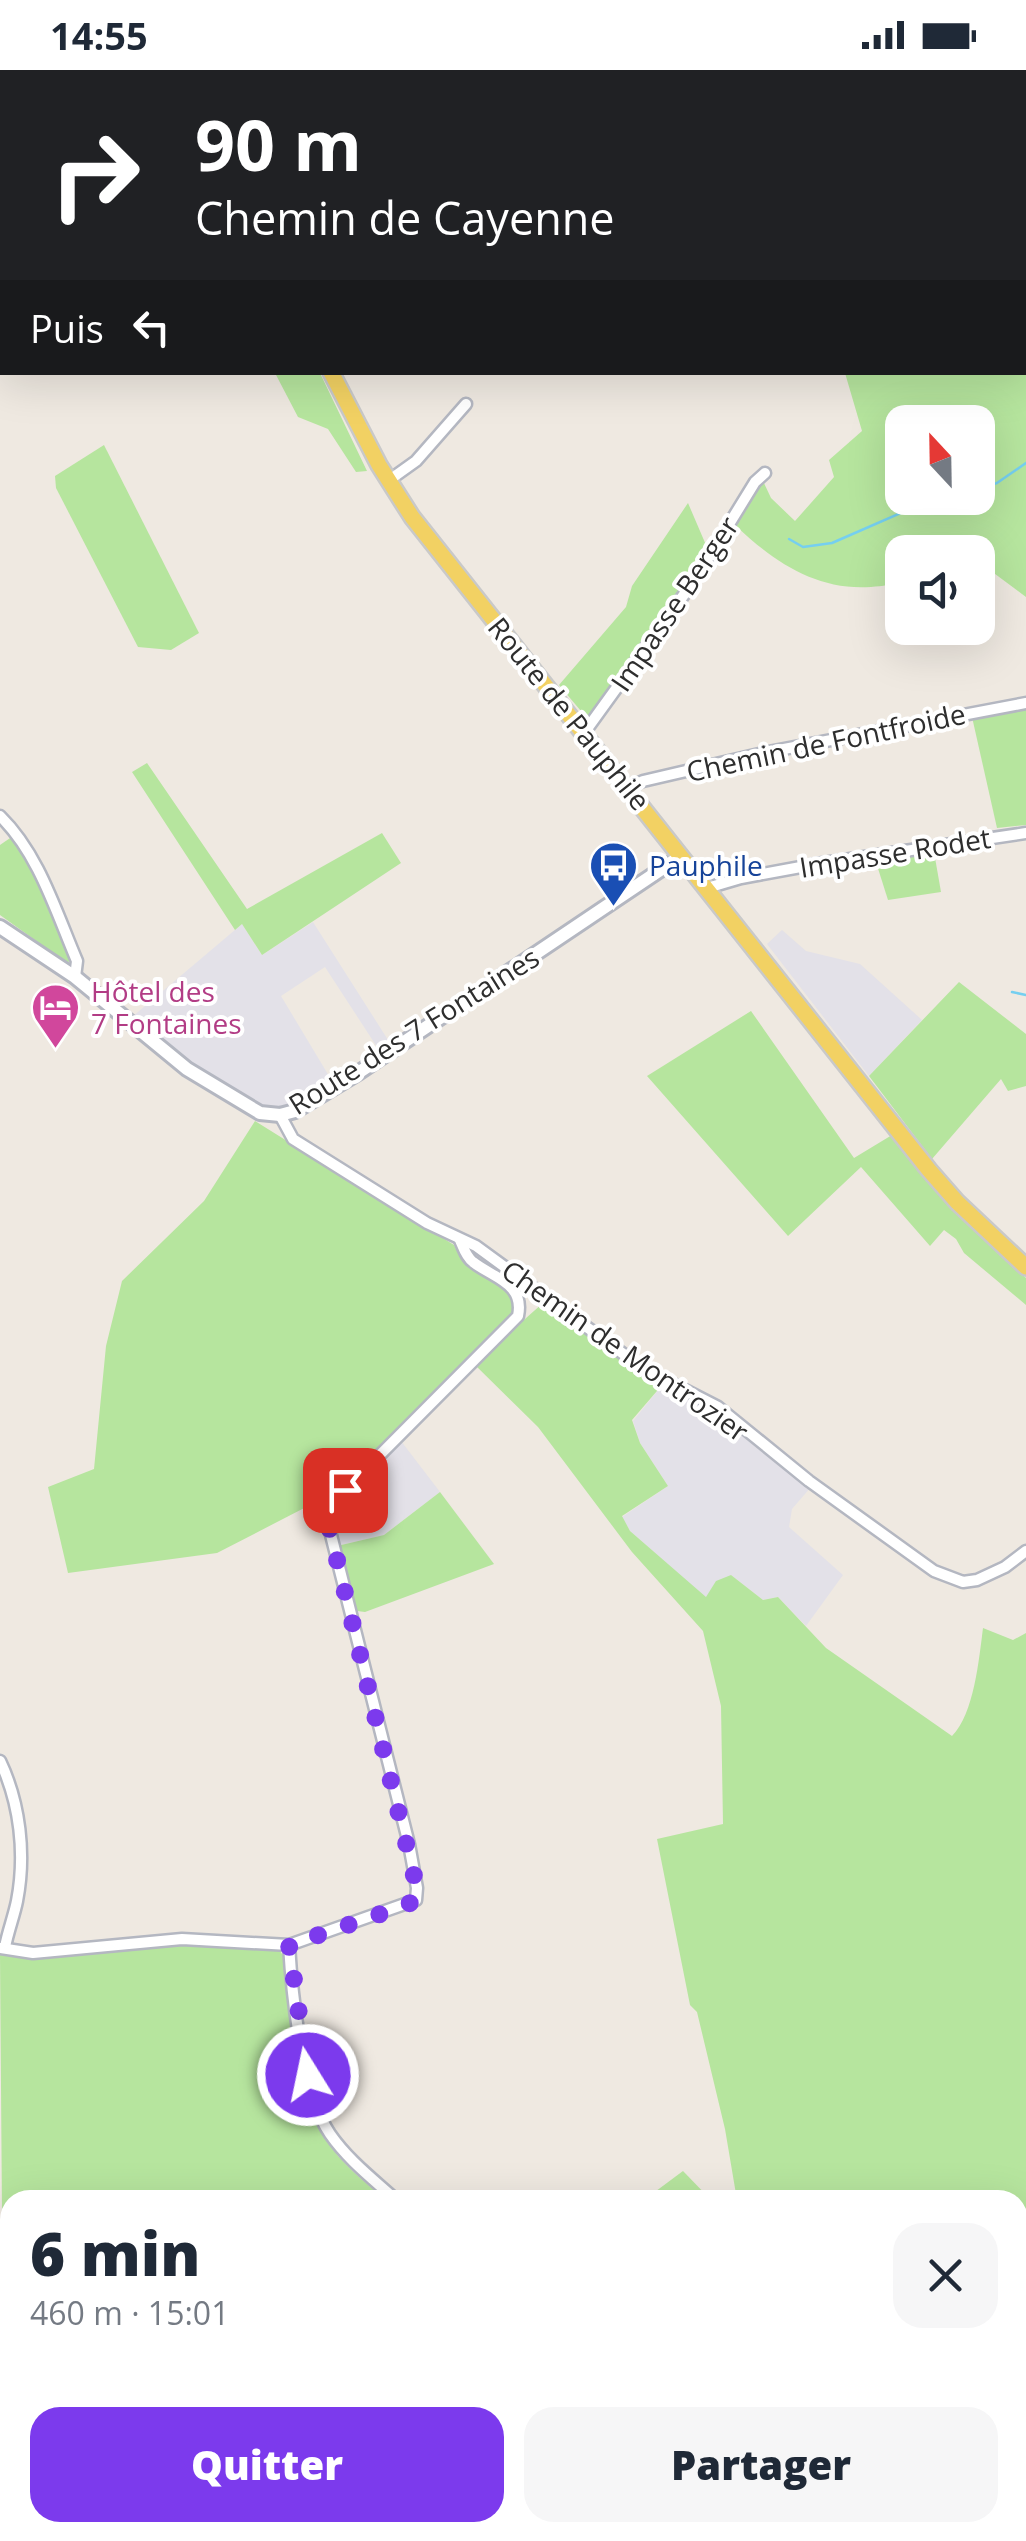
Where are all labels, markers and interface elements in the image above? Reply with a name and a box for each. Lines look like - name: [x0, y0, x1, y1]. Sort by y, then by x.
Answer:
- text: 14:55: [50, 9, 148, 61]
- text: 90 m: [195, 96, 362, 192]
- icon: right: [30, 110, 160, 240]
- text: Chemin de Cayenne: [195, 187, 615, 248]
- icon: left: [124, 300, 179, 355]
- text: Puis: [30, 302, 104, 354]
- north arrow: [885, 405, 995, 515]
- map controls: [885, 405, 995, 645]
- street label: Impasse Berger: [601, 508, 747, 699]
- button: sound: [885, 535, 995, 645]
- street label: Route de Pauphile: [480, 609, 659, 818]
- street label: Chemin de Fontfroide: [683, 694, 969, 790]
- street label: Impasse Rodet: [797, 818, 993, 886]
- bus stop icon: Pauphile: [588, 840, 640, 908]
- place label: Pauphile: [649, 846, 763, 884]
- street label: Route des 7 Fontaines: [281, 938, 546, 1123]
- place label: Hôtel des 7 Fontaines: [91, 972, 242, 1042]
- hotel icon: Hôtel des 7 Fontaines: [30, 982, 82, 1050]
- street label: Chemin de Montrozier: [495, 1251, 757, 1450]
- pin: [303, 1448, 388, 1533]
- icon: arrive: [318, 1463, 373, 1518]
- position arrow: [256, 2023, 360, 2127]
- text: 6 min: [30, 2212, 200, 2294]
- button: close: [893, 2223, 998, 2328]
- text: 460 m · 15:01: [30, 2291, 229, 2334]
- button: Quitter: [30, 2407, 504, 2522]
- button: Partager: [524, 2407, 998, 2522]

